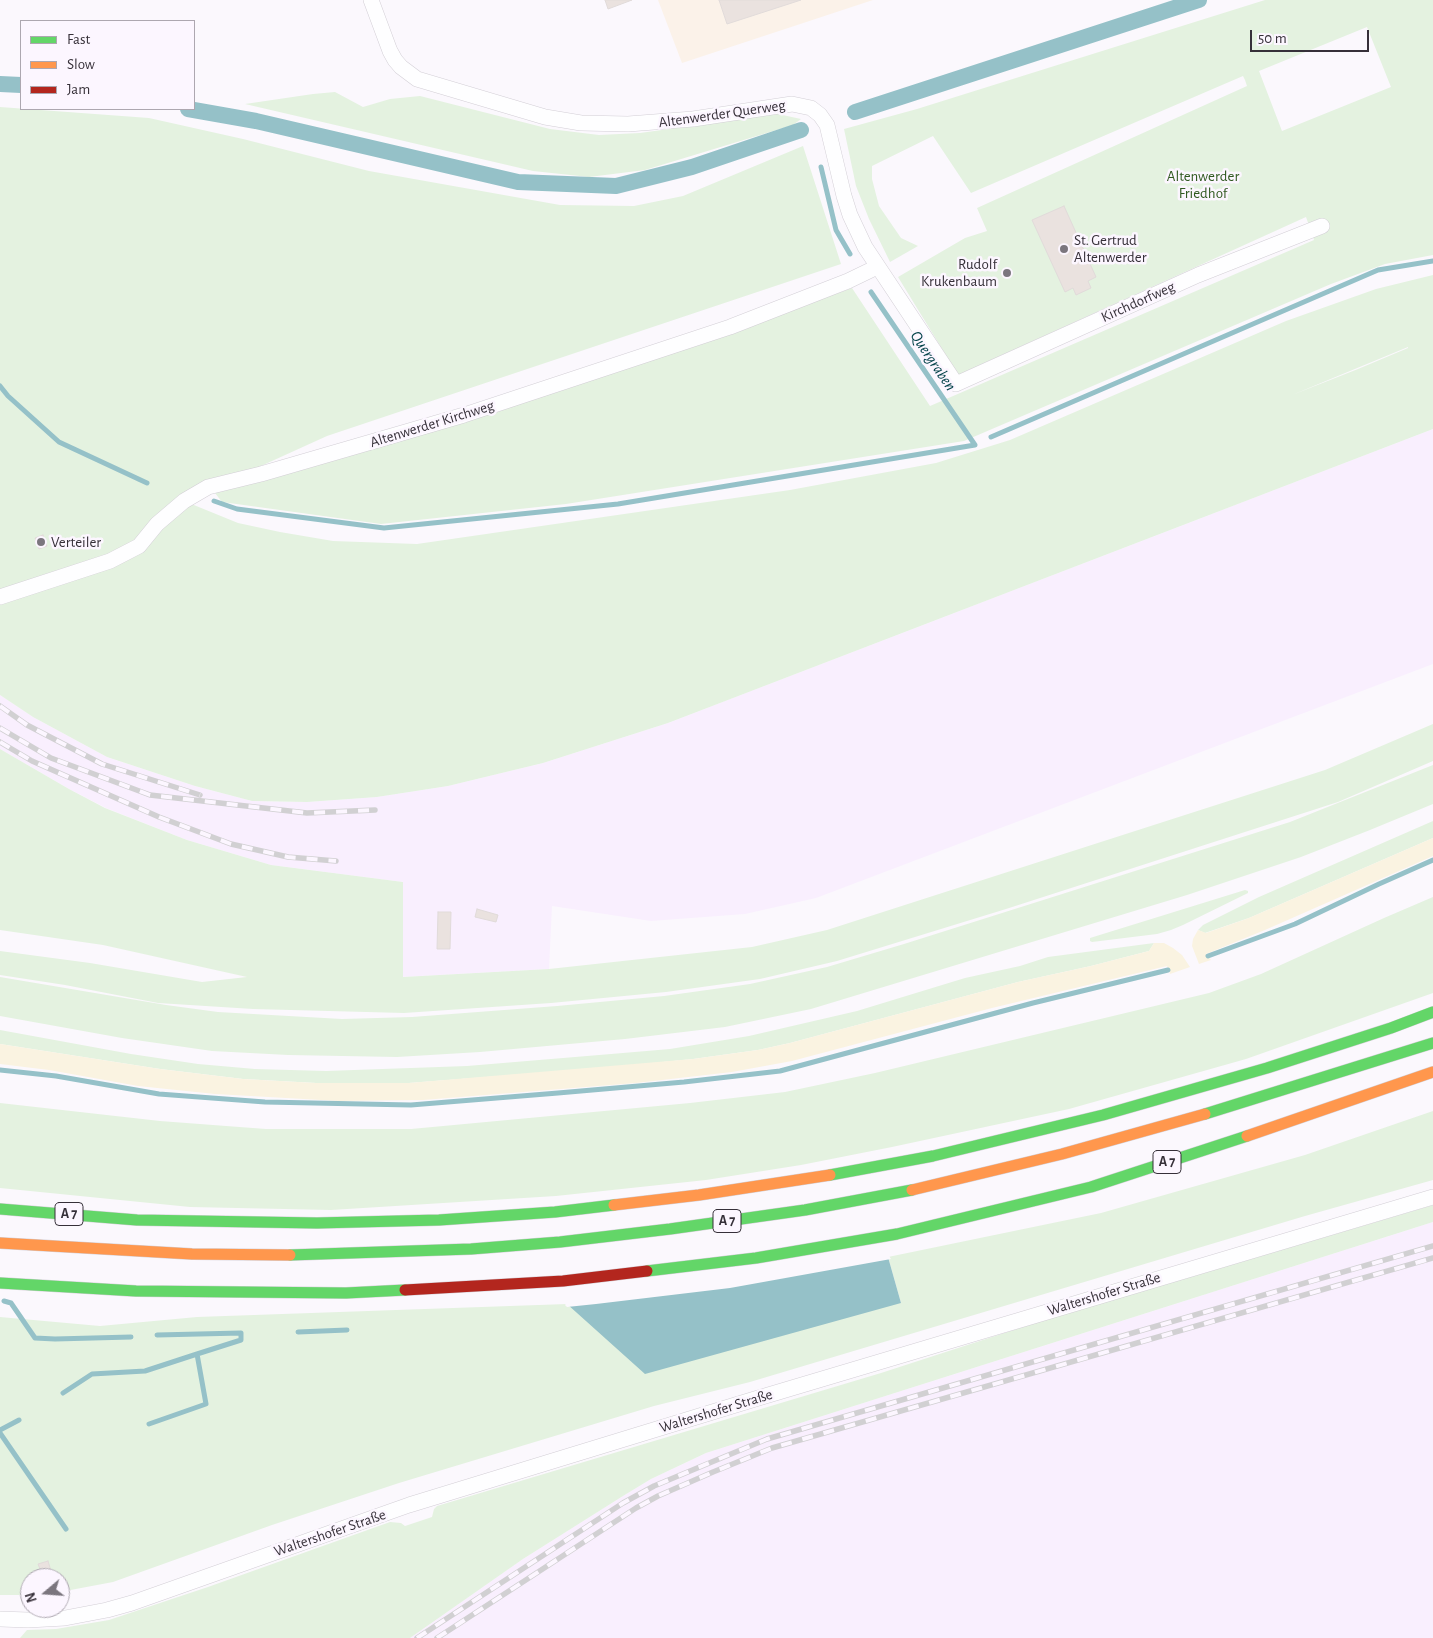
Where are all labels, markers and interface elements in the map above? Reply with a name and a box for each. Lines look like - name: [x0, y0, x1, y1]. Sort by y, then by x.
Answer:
- legend: [20, 20, 195, 110]
- scale bar: [1253, 20, 1372, 52]
- text: 50 m: [1258, 31, 1287, 46]
- text: Fast: [67, 32, 90, 47]
- text: Slow: [67, 57, 95, 72]
- text: Jam: [67, 82, 90, 97]
- street label: Altenwerder Querweg: [657, 96, 787, 132]
- park label: Altenwerder Friedhof: [1167, 167, 1239, 202]
- place label: St. Gertrud Altenwerder: [1074, 231, 1146, 266]
- marker: St. Gertrud Altenwerder: [1058, 243, 1070, 255]
- place label: Rudolf Krukenbaum: [921, 255, 997, 290]
- marker: Rudolf Krukenbaum: [1001, 267, 1013, 279]
- street label: Kirchdorfweg: [1098, 278, 1178, 326]
- water label: Quergraben: [906, 327, 960, 395]
- street label: Altenwerder Kirchweg: [368, 397, 496, 451]
- place label: Verteiler: [51, 533, 101, 551]
- marker: Verteiler: [35, 536, 47, 548]
- road number: A 7: [1153, 1150, 1181, 1174]
- road number: A 7: [55, 1202, 83, 1226]
- road number: A 7: [713, 1210, 741, 1232]
- street label: Waltershofer Straße: [1045, 1268, 1163, 1320]
- street label: Waltershofer Straße: [657, 1385, 775, 1437]
- street label: Waltershofer Straße: [272, 1505, 388, 1561]
- north arrow: [20, 1568, 70, 1618]
- text: N: [24, 1591, 40, 1604]

